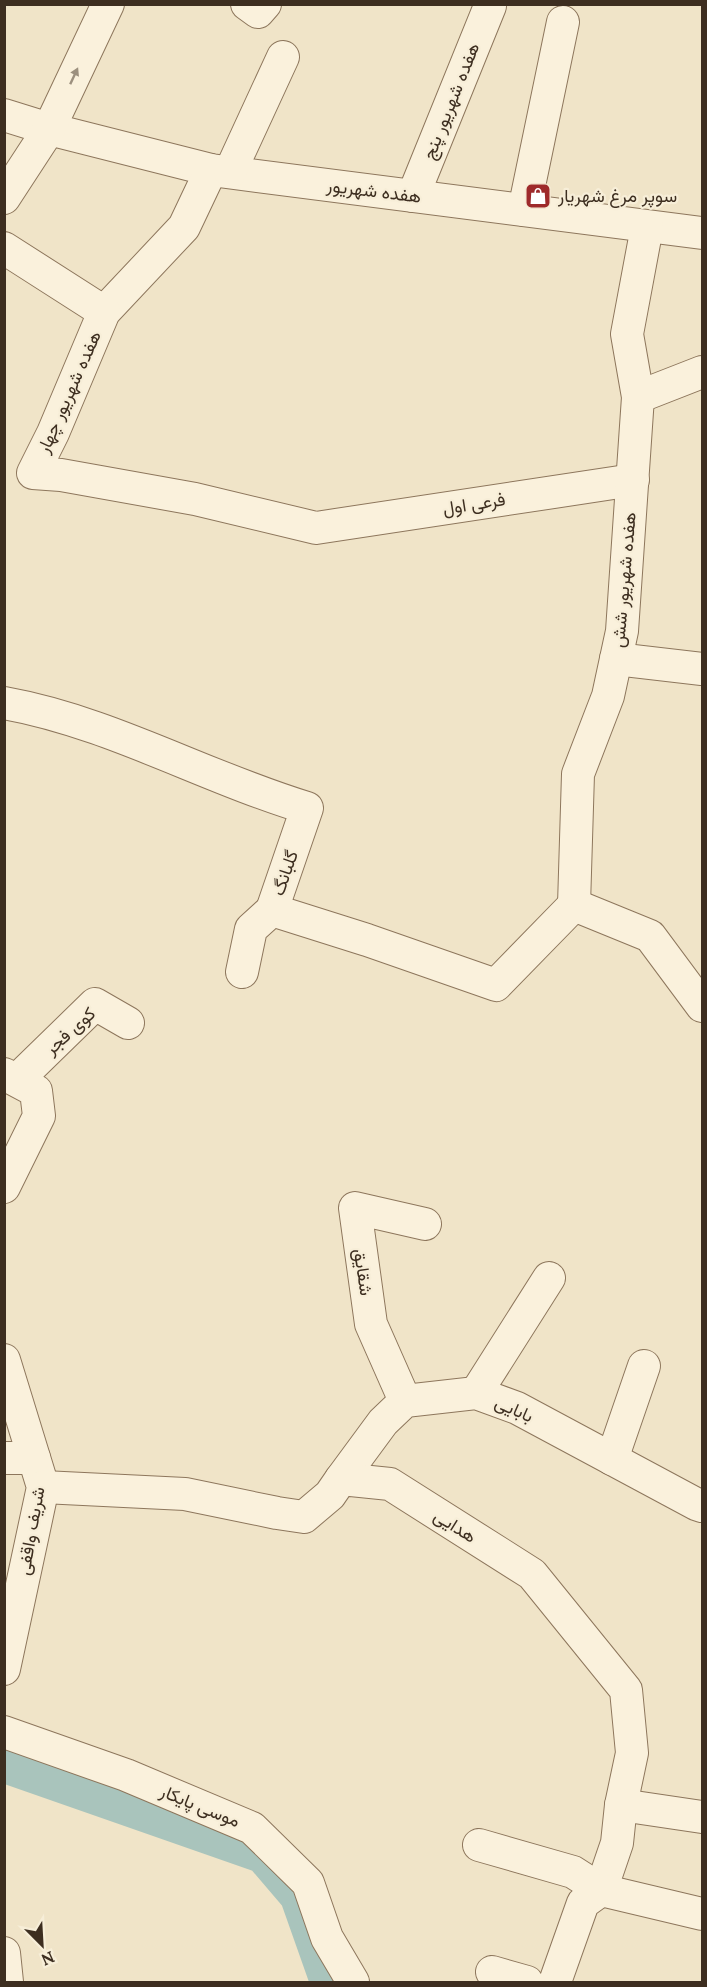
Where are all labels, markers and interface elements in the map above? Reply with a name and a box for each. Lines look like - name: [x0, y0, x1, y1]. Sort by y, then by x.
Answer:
- street label: هفده شهریور پنج: [417, 39, 485, 163]
- one-way arrow: [69, 68, 78, 85]
- street label: هفده شهریور: [325, 173, 423, 208]
- shop icon: سوپر مرغ شهریار: [523, 181, 553, 211]
- place label: سوپر مرغ شهریار: [557, 184, 677, 208]
- street label: هفده شهریور چهار: [31, 327, 107, 458]
- street label: فرعی اول: [441, 487, 507, 520]
- street label: هفده شهریور شش: [606, 511, 641, 649]
- street label: گلبانگ: [266, 847, 303, 899]
- street label: کوی فجر: [39, 1002, 100, 1060]
- street label: شقایق: [349, 1247, 378, 1297]
- street label: بابایی: [491, 1390, 537, 1427]
- street label: شریف واقفی: [11, 1485, 50, 1577]
- street label: هدایی: [430, 1504, 481, 1548]
- street label: موسی پایکار: [156, 1779, 244, 1833]
- north arrow: [12, 1915, 72, 1975]
- text: N: [38, 1947, 58, 1970]

